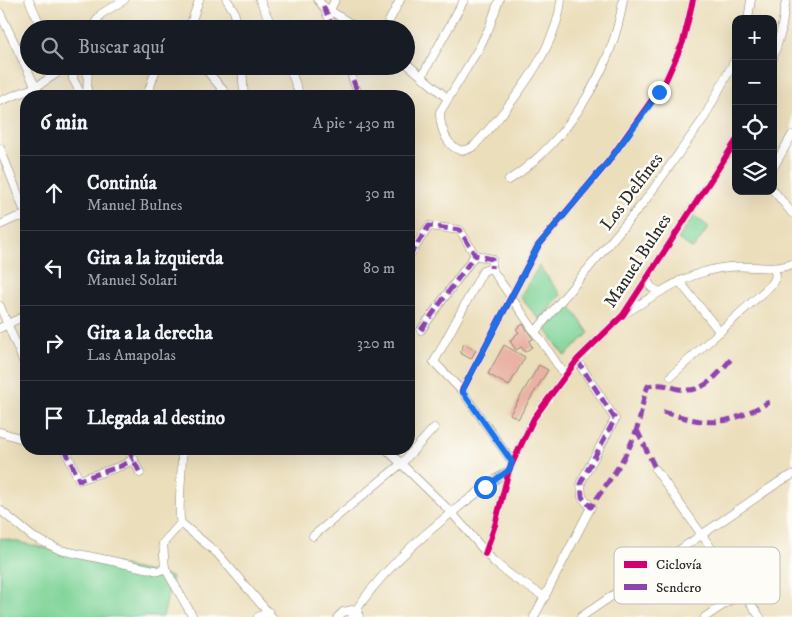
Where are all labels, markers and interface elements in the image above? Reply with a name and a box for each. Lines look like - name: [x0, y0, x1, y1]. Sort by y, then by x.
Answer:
- map controls: [732, 15, 777, 195]
- button: +: [732, 15, 777, 60]
- search box: [20, 20, 415, 75]
- icon: search: [38, 34, 66, 62]
- text: Buscar aquí: [78, 36, 164, 59]
- button: −: [732, 60, 777, 105]
- route end: [648, 81, 671, 104]
- button: locate: [732, 105, 777, 150]
- text: 6 min: [40, 110, 88, 136]
- text: A pie · 430 m: [313, 113, 395, 133]
- street label: Los Delfines: [596, 149, 668, 235]
- button: layers: [732, 150, 777, 195]
- text: Continúa: [87, 172, 157, 195]
- icon: ahead: [40, 179, 68, 207]
- text: 30 m: [365, 183, 395, 203]
- text: Manuel Bulnes: [87, 195, 182, 215]
- street label: Manuel Bulnes: [600, 210, 676, 312]
- text: Gira a la izquierda: [87, 247, 223, 270]
- icon: left: [40, 254, 68, 282]
- text: 80 m: [363, 258, 395, 278]
- text: Manuel Solari: [87, 270, 177, 290]
- text: Gira a la derecha: [87, 322, 213, 345]
- icon: right: [40, 329, 68, 357]
- text: 320 m: [357, 333, 395, 353]
- text: Las Amapolas: [87, 345, 176, 365]
- icon: arrive: [40, 404, 68, 432]
- text: Llegada al destino: [87, 407, 225, 430]
- route start: [474, 476, 497, 499]
- legend: [614, 547, 780, 604]
- text: Ciclovía: [656, 556, 702, 574]
- text: Sendero: [656, 579, 701, 597]

